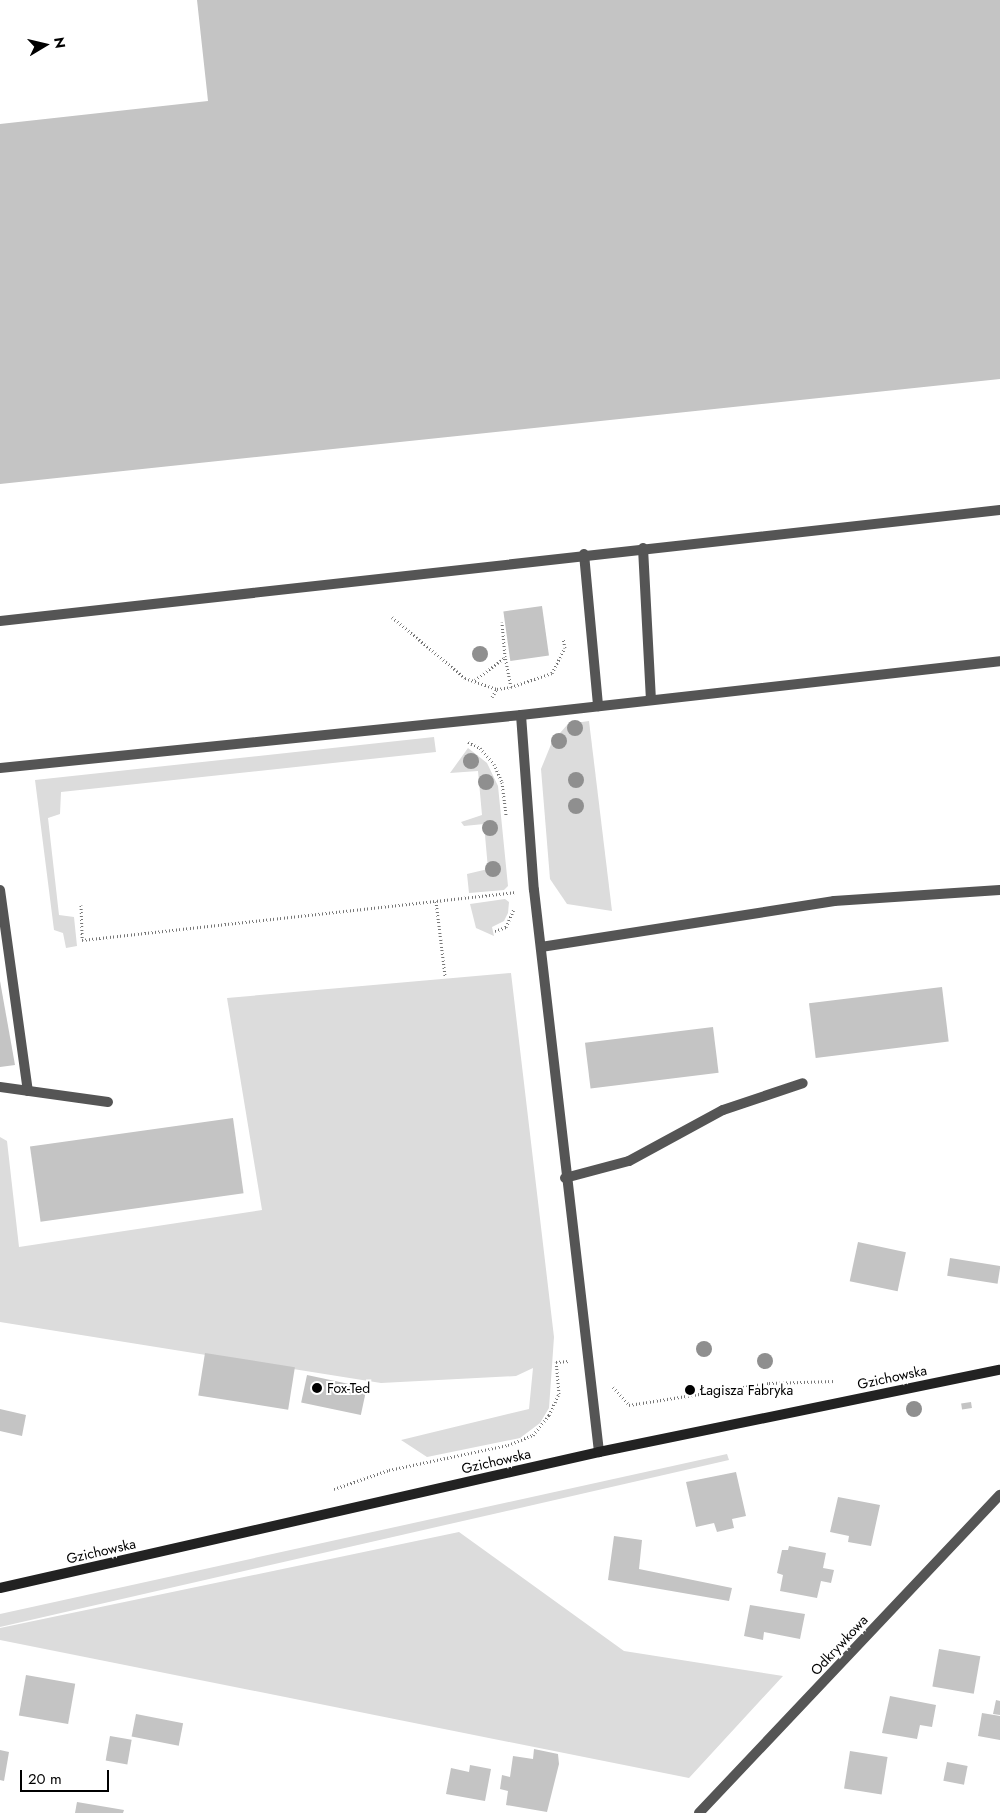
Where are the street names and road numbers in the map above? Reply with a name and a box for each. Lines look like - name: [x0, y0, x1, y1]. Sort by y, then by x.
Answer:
- street label: Gzichowska: [856, 1361, 928, 1393]
- street label: Gzichowska: [460, 1445, 532, 1477]
- street label: Gzichowska: [65, 1535, 137, 1567]
- street label: Odkrywkowa: [807, 1611, 871, 1679]

